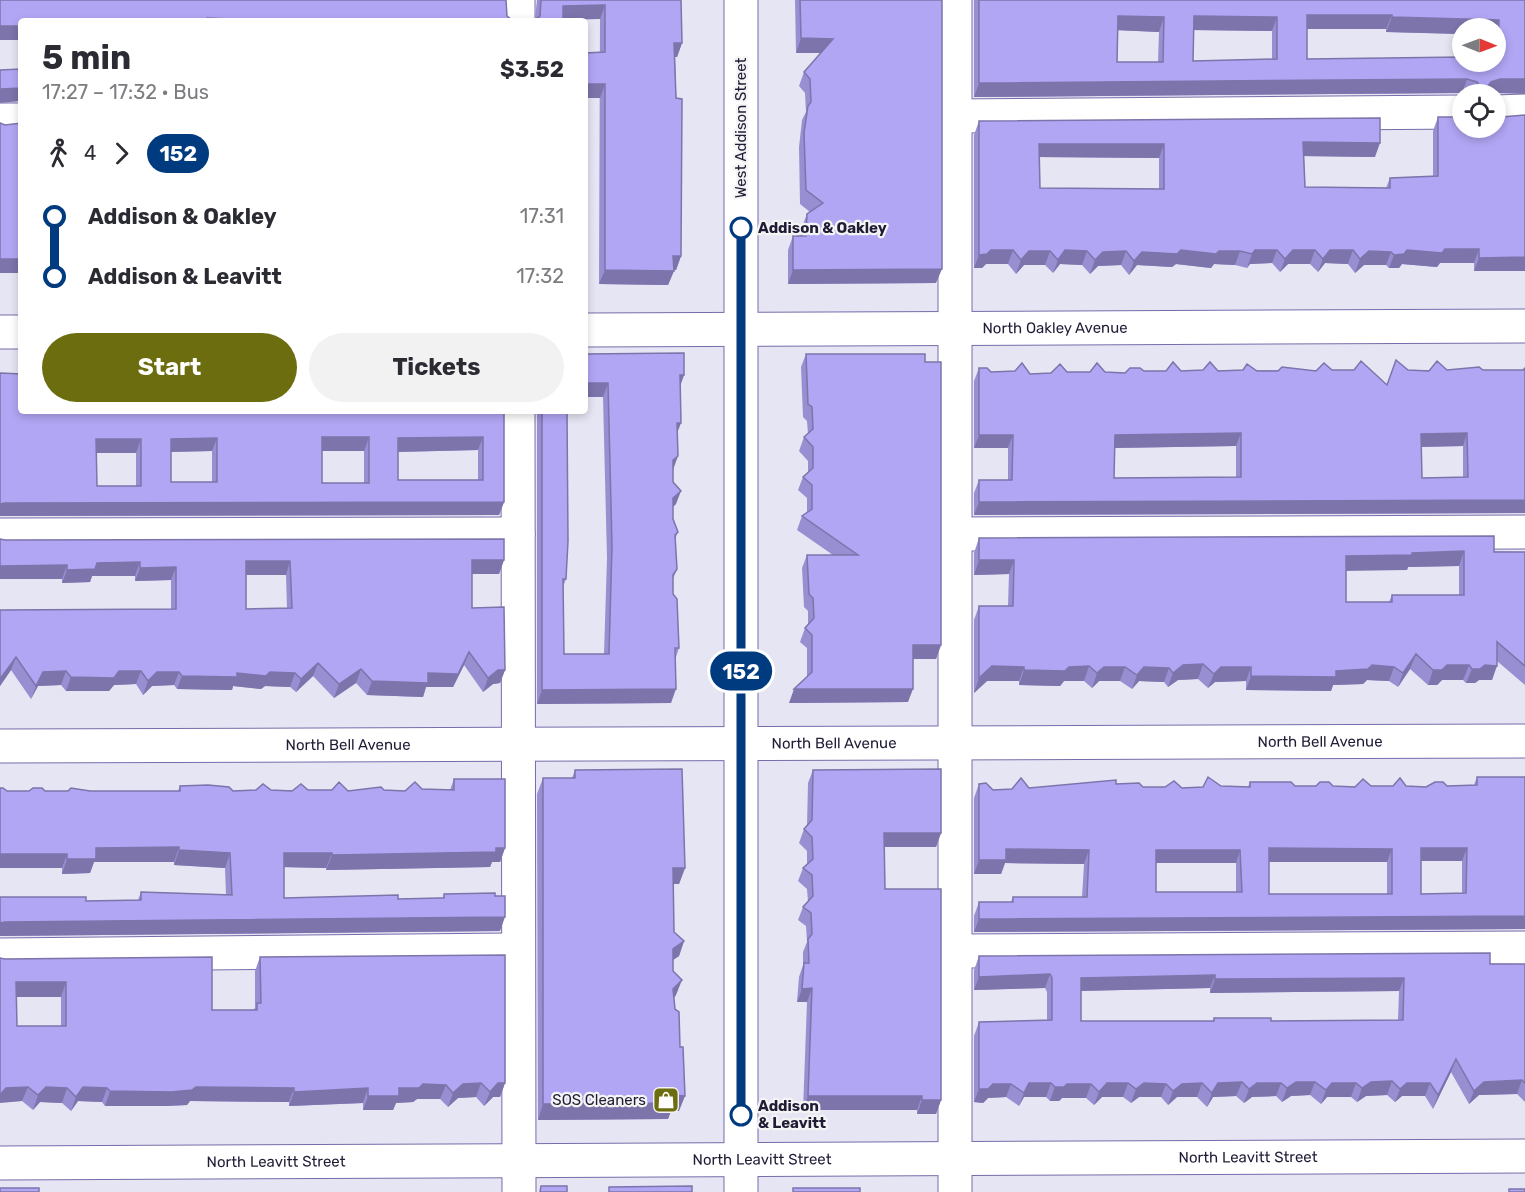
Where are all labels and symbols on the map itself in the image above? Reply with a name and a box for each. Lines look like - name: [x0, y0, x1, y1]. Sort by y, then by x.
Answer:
- north arrow: [1452, 18, 1506, 72]
- street label: West Addison Street: [732, 58, 750, 198]
- marker: Addison & Oakley: [730, 217, 752, 239]
- place label: Addison & Oakley: [758, 219, 887, 237]
- street label: North Oakley Avenue: [982, 319, 1128, 337]
- line badge: 152: [706, 652, 776, 690]
- street label: North Bell Avenue: [1257, 732, 1383, 751]
- street label: North Bell Avenue: [771, 734, 897, 752]
- street label: North Bell Avenue: [285, 736, 411, 754]
- shop icon: SOS Cleaners: [651, 1085, 681, 1115]
- place label: SOS Cleaners: [552, 1091, 646, 1109]
- place label: Addison & Leavitt: [758, 1097, 826, 1132]
- marker: Addison & Leavitt: [730, 1104, 752, 1126]
- street label: North Leavitt Street: [1178, 1148, 1318, 1167]
- street label: North Leavitt Street: [692, 1150, 832, 1169]
- street label: North Leavitt Street: [206, 1152, 346, 1171]

